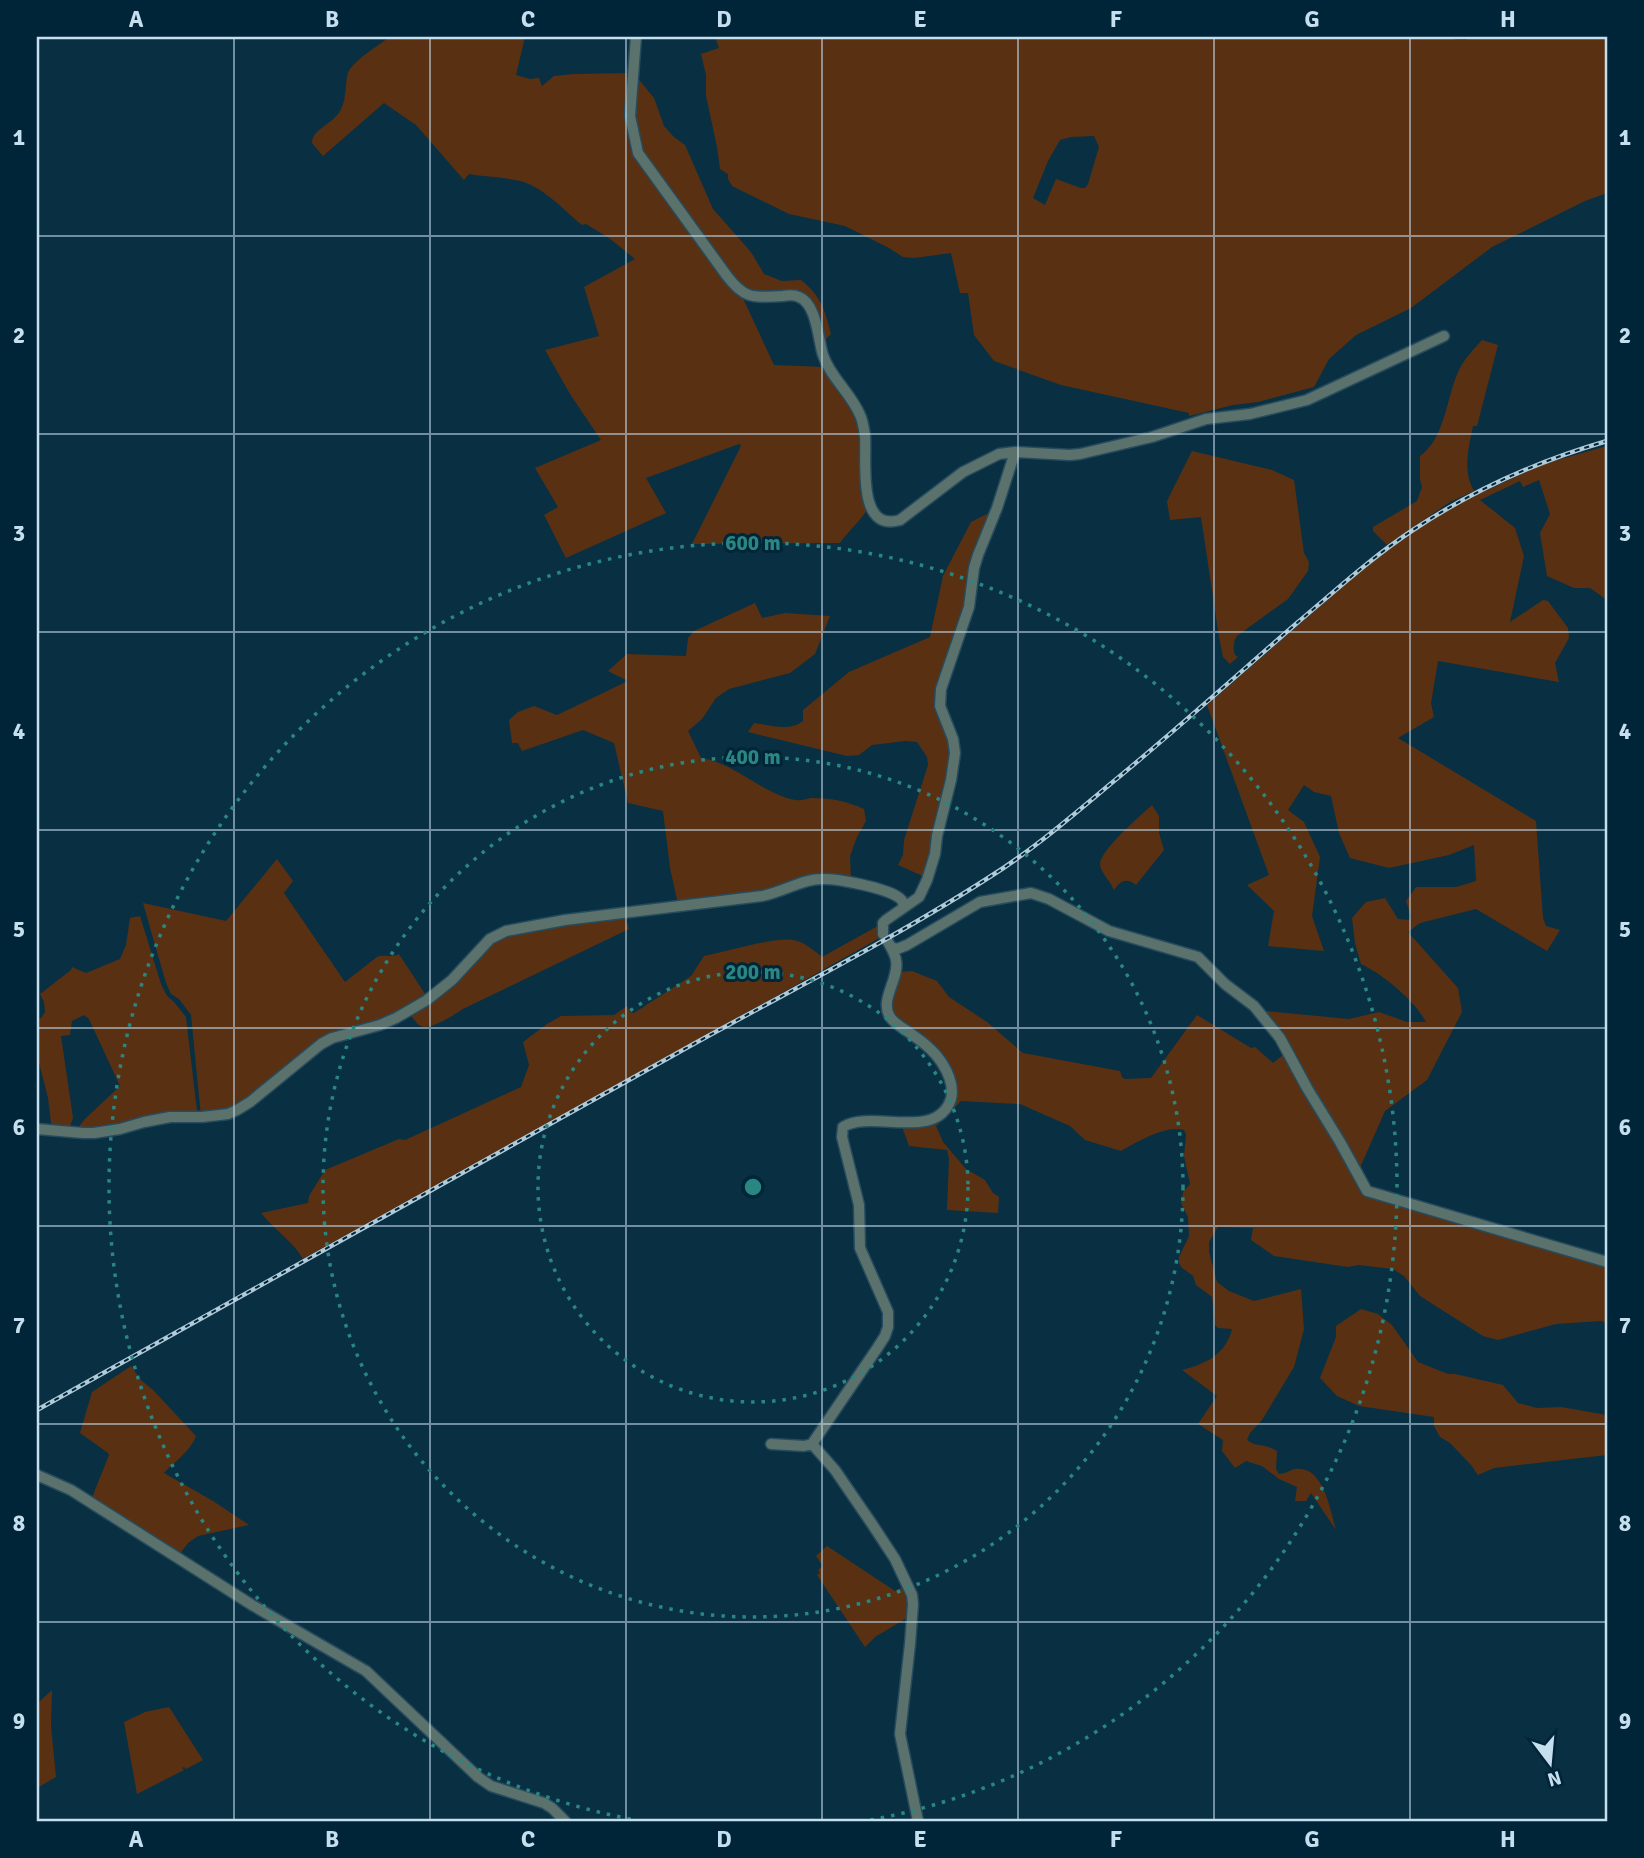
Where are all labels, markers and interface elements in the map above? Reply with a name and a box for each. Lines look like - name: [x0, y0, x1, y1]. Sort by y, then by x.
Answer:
- text: A: [129, 5, 144, 34]
- text: B: [325, 5, 339, 34]
- text: C: [521, 5, 535, 34]
- text: D: [716, 5, 732, 34]
- text: E: [913, 5, 927, 34]
- text: F: [1110, 5, 1122, 34]
- text: G: [1304, 5, 1320, 34]
- text: H: [1500, 5, 1516, 34]
- text: 1: [13, 123, 25, 152]
- text: 1: [1619, 123, 1631, 152]
- text: 2: [13, 321, 25, 350]
- text: 2: [1619, 321, 1631, 350]
- text: 3: [13, 519, 25, 548]
- text: 3: [1619, 519, 1631, 548]
- text: 600 m: [725, 530, 781, 556]
- text: 4: [13, 717, 25, 746]
- text: 4: [1619, 717, 1631, 746]
- text: 400 m: [725, 744, 781, 770]
- text: 5: [13, 915, 25, 944]
- text: 5: [1619, 915, 1631, 944]
- text: 200 m: [725, 959, 781, 985]
- text: 6: [13, 1113, 25, 1142]
- text: 6: [1619, 1113, 1631, 1142]
- centre of rings: [741, 1175, 765, 1199]
- text: 7: [13, 1311, 25, 1340]
- text: 7: [1619, 1311, 1631, 1340]
- text: 8: [13, 1509, 25, 1538]
- text: 8: [1619, 1509, 1631, 1538]
- text: 9: [13, 1707, 25, 1736]
- text: 9: [1619, 1707, 1631, 1736]
- north arrow: [1514, 1728, 1584, 1798]
- text: N: [1545, 1765, 1564, 1792]
- text: A: [129, 1825, 144, 1854]
- text: B: [325, 1825, 339, 1854]
- text: C: [521, 1825, 535, 1854]
- text: D: [716, 1825, 732, 1854]
- text: E: [913, 1825, 927, 1854]
- text: F: [1110, 1825, 1122, 1854]
- text: G: [1304, 1825, 1320, 1854]
- text: H: [1500, 1825, 1516, 1854]

